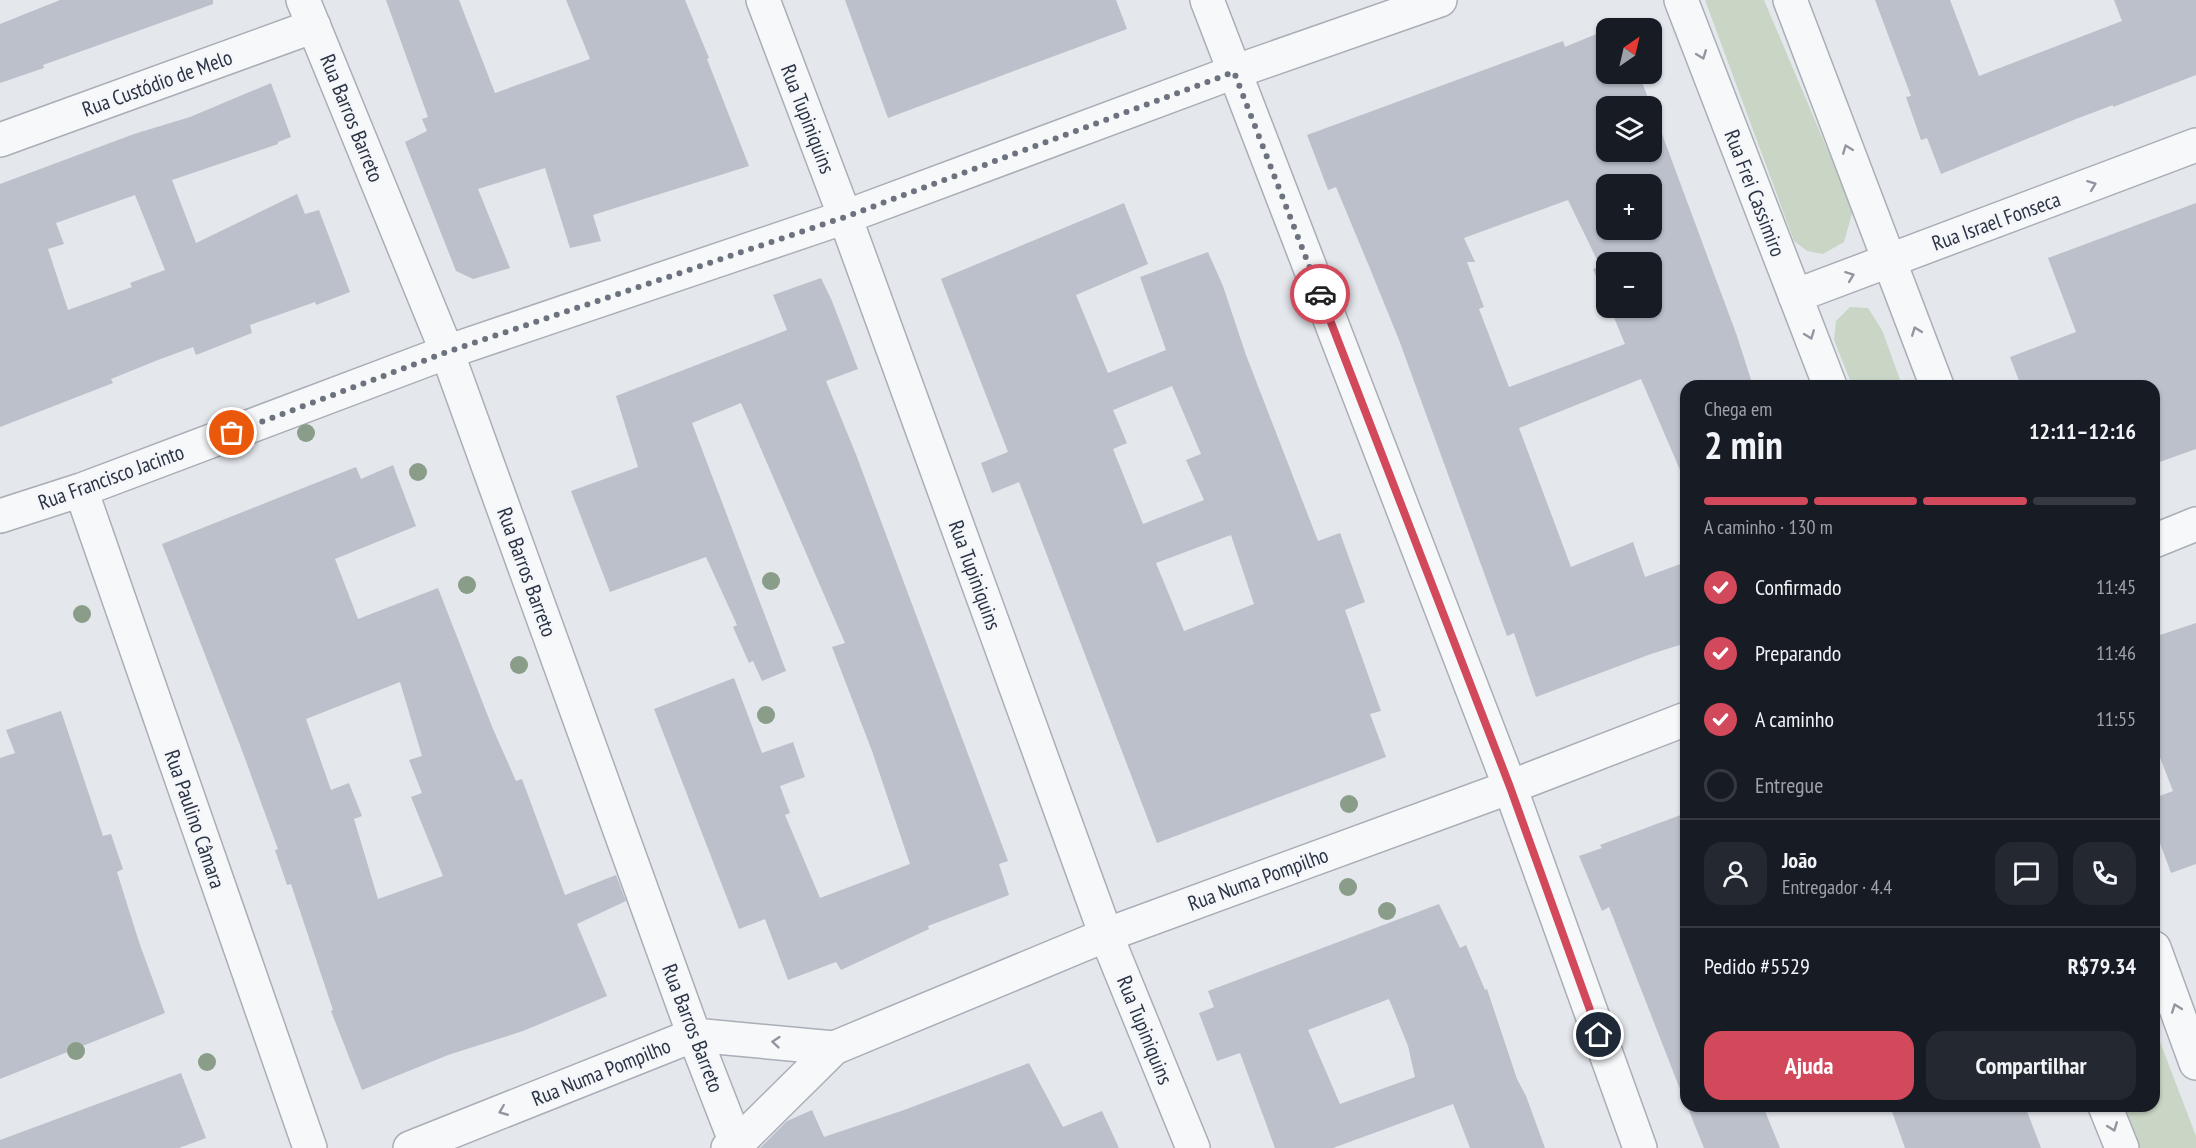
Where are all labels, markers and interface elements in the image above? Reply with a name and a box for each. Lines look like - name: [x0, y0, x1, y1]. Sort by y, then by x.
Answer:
- north arrow: [1596, 18, 1662, 84]
- map controls: [1596, 18, 1662, 318]
- street label: Rua Custódio de Melo: [78, 43, 236, 123]
- one-way arrow: [1695, 48, 1707, 59]
- street label: Rua Barros Barreto: [314, 50, 390, 186]
- street label: Rua Tupiniquins: [775, 61, 841, 177]
- button: layers: [1596, 96, 1662, 162]
- street label: Rua Frei Cassimiro: [1718, 126, 1792, 260]
- one-way arrow: [1842, 144, 1854, 155]
- button: +: [1596, 174, 1662, 240]
- one-way arrow: [2086, 180, 2097, 192]
- street label: Rua Israel Fonseca: [1928, 185, 2064, 257]
- button: −: [1596, 252, 1662, 318]
- courier: [1290, 264, 1350, 324]
- one-way arrow: [1844, 270, 1855, 283]
- icon: car: [1304, 278, 1337, 311]
- one-way arrow: [1911, 326, 1924, 337]
- one-way arrow: [1803, 328, 1815, 339]
- text: Chega em: [1704, 396, 1772, 422]
- pin: [206, 407, 257, 458]
- icon: bag: [215, 416, 248, 449]
- text: 12:11–12:16: [2029, 417, 2136, 445]
- text: 2 min: [1704, 419, 1783, 470]
- street label: Rua Francisco Jacinto: [34, 438, 188, 516]
- street label: Rua Barros Barreto: [491, 504, 563, 640]
- text: A caminho · 130 m: [1704, 514, 1833, 540]
- street label: Rua Tupiniquins: [943, 516, 1007, 634]
- icon: check: [1704, 571, 1737, 604]
- text: Confirmado: [1755, 573, 1841, 601]
- text: 11:45: [2096, 574, 2136, 600]
- icon: check: [1704, 637, 1737, 670]
- text: Preparando: [1755, 639, 1841, 667]
- text: 11:46: [2096, 640, 2136, 666]
- icon: check: [1704, 703, 1737, 736]
- text: A caminho: [1755, 705, 1834, 733]
- text: 11:55: [2096, 706, 2136, 732]
- street label: Rua Paulino Câmara: [159, 746, 231, 892]
- text: Entregue: [1755, 771, 1823, 799]
- street label: Rua Numa Pompilho: [1184, 841, 1332, 917]
- button: person: [1704, 842, 1767, 905]
- button: chat: [1995, 842, 2058, 905]
- button: phone: [2073, 842, 2136, 905]
- text: João: [1782, 846, 1817, 874]
- text: Entregador · 4.4: [1782, 874, 1892, 900]
- text: Pedido #5529: [1704, 952, 1810, 980]
- text: R$79.34: [2068, 952, 2136, 980]
- street label: Rua Barros Barreto: [656, 960, 730, 1096]
- street label: Rua Tupiniquins: [1111, 972, 1179, 1088]
- one-way arrow: [2171, 1003, 2183, 1014]
- pin: [1573, 1009, 1624, 1060]
- icon: home: [1582, 1018, 1615, 1051]
- button: Ajuda: [1704, 1031, 1914, 1100]
- button: Compartilhar: [1926, 1031, 2136, 1100]
- street label: Rua Numa Pompilho: [528, 1032, 674, 1112]
- one-way arrow: [772, 1036, 781, 1049]
- one-way arrow: [498, 1104, 509, 1116]
- one-way arrow: [2106, 1121, 2119, 1132]

